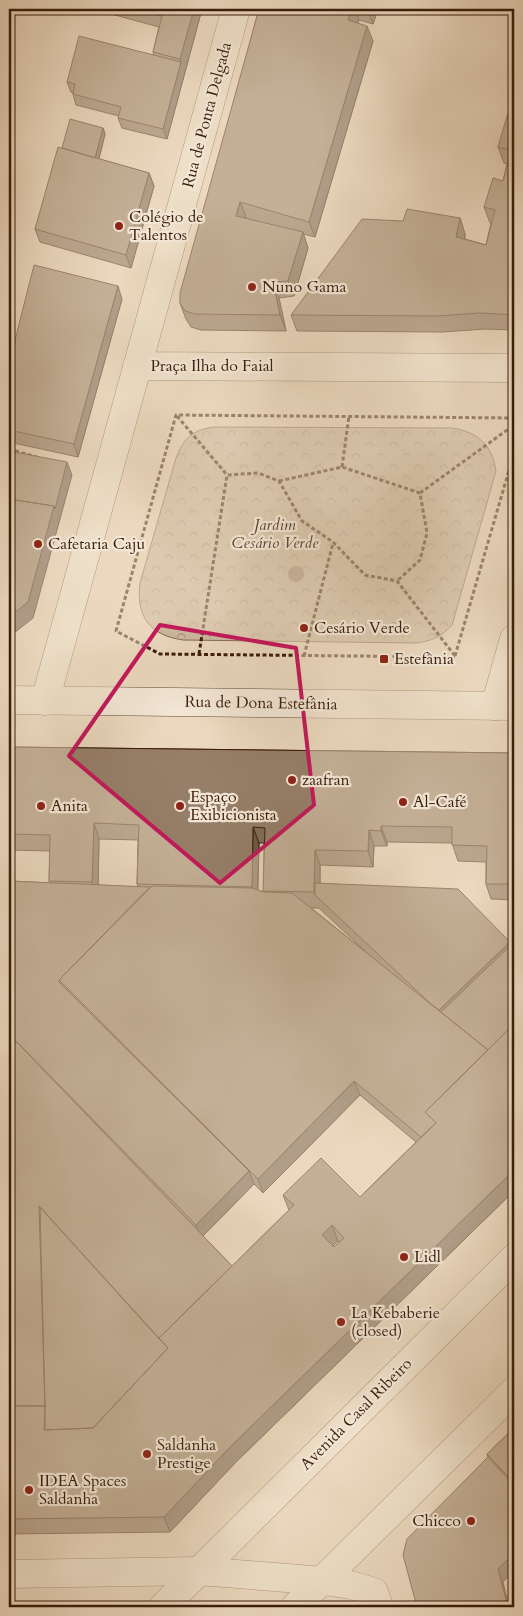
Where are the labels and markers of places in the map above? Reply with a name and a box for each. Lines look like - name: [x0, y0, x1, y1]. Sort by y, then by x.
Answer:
- place label: Colégio de Talentos: [129, 206, 203, 246]
- marker: Colégio de Talentos: [113, 220, 125, 232]
- place label: Nuno Gama: [262, 276, 347, 298]
- marker: Nuno Gama: [246, 281, 258, 293]
- place label: Cafetaria Caju: [48, 533, 145, 555]
- marker: Cafetaria Caju: [32, 538, 44, 550]
- place label: Cesário Verde: [314, 617, 410, 639]
- marker: Cesário Verde: [298, 622, 310, 634]
- place label: Estefânia: [394, 648, 454, 670]
- marker: Estefânia: [378, 653, 390, 665]
- place label: zaafran: [302, 769, 350, 791]
- marker: zaafran: [286, 774, 298, 786]
- place label: Espaço Exibicionista: [190, 786, 277, 826]
- place label: Al-Café: [413, 791, 467, 813]
- place label: Anita: [51, 795, 88, 817]
- marker: Al-Café: [397, 796, 409, 808]
- marker: Anita: [35, 800, 47, 812]
- marker: Espaço Exibicionista: [174, 800, 186, 812]
- place label: Lidl: [414, 1246, 441, 1268]
- marker: Lidl: [398, 1251, 410, 1263]
- place label: La Kebaberie (closed): [351, 1302, 440, 1342]
- marker: La Kebaberie (closed): [335, 1316, 347, 1328]
- place label: Saldanha Prestige: [157, 1434, 216, 1474]
- marker: Saldanha Prestige: [141, 1448, 153, 1460]
- place label: IDEA Spaces Saldanha: [39, 1470, 126, 1510]
- marker: IDEA Spaces Saldanha: [23, 1484, 35, 1496]
- place label: Chicco: [412, 1510, 461, 1532]
- marker: Chicco: [465, 1515, 477, 1527]

